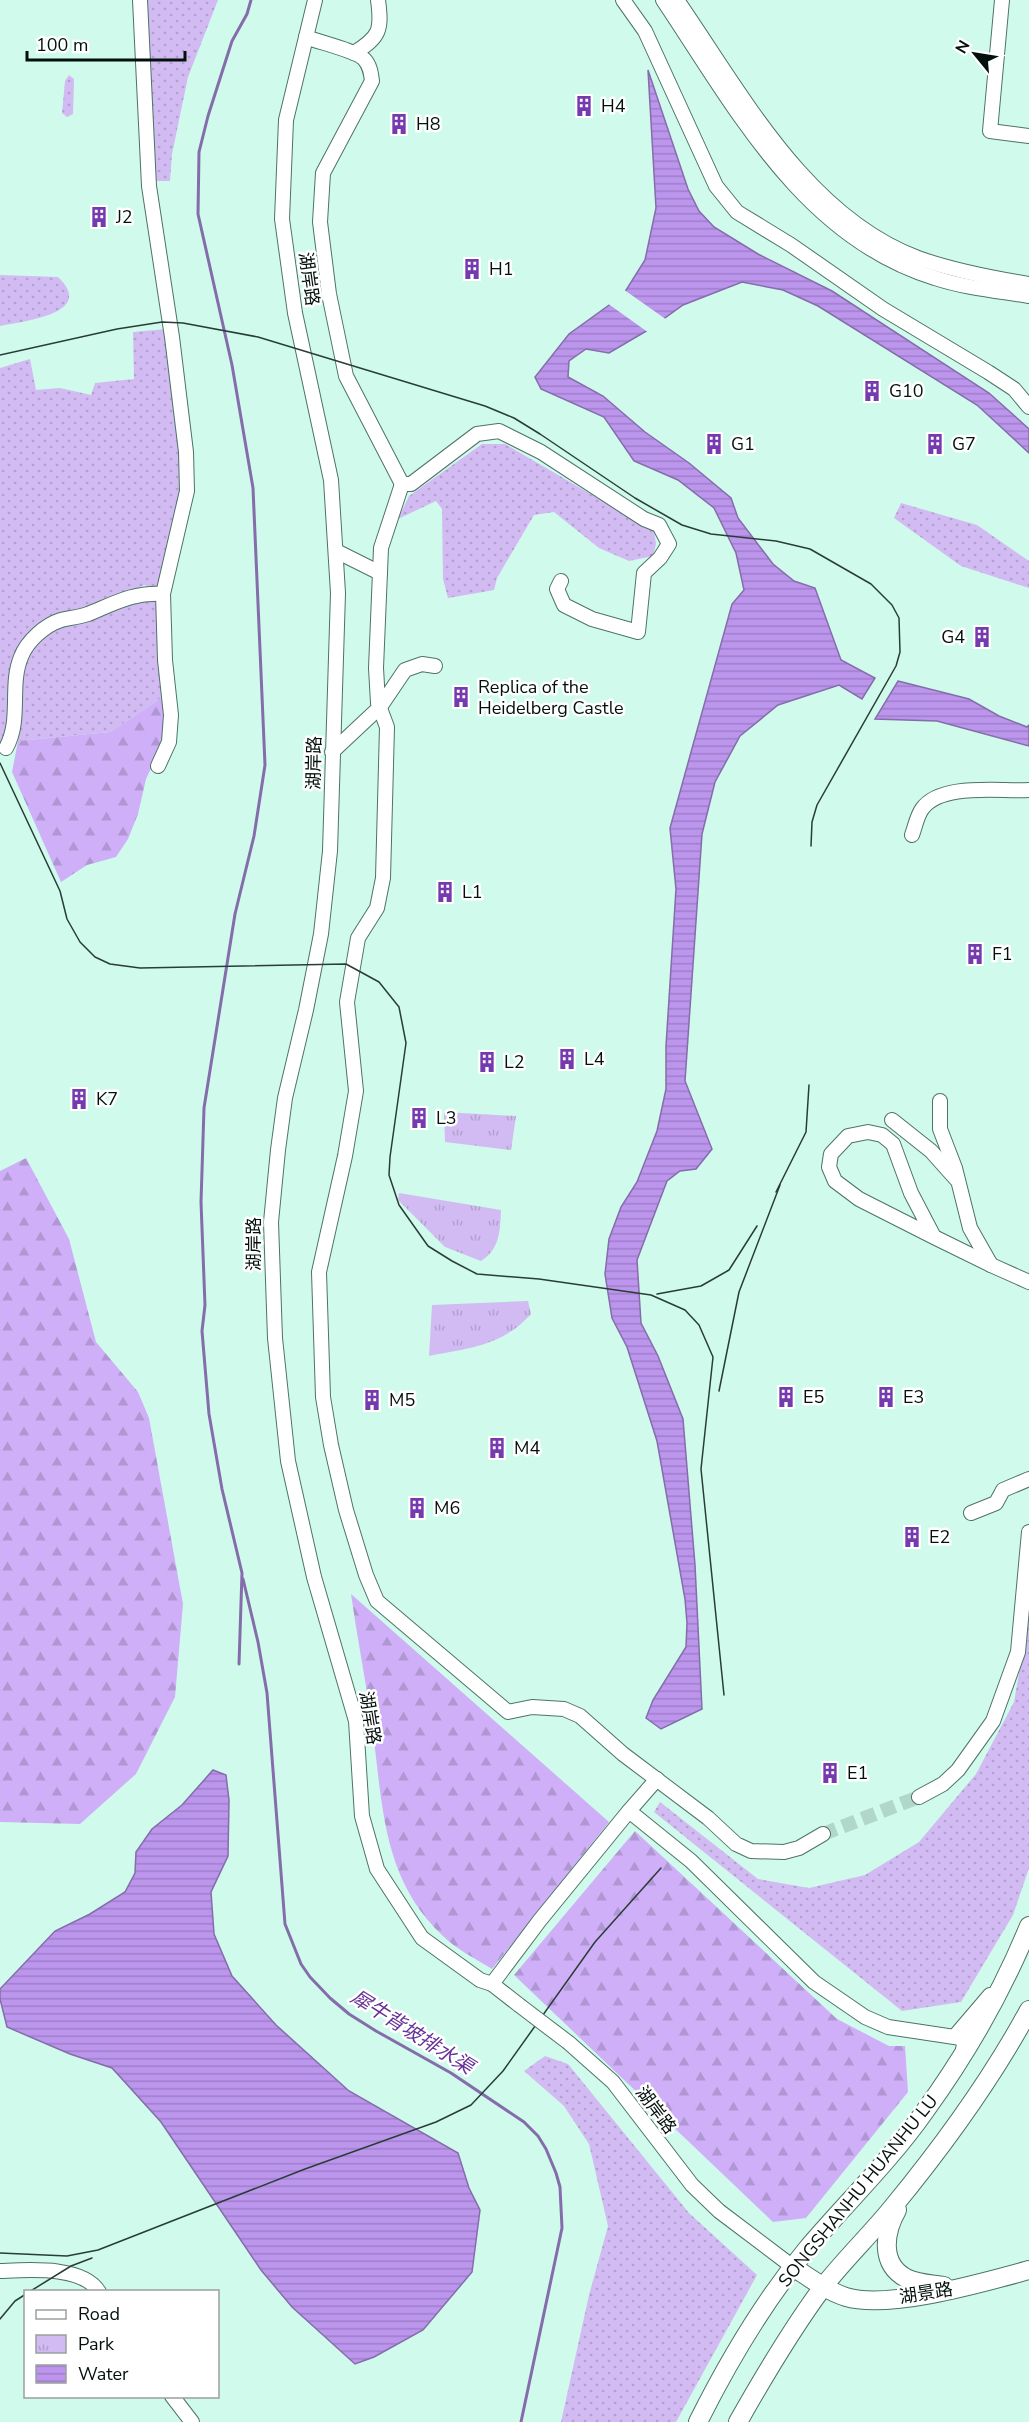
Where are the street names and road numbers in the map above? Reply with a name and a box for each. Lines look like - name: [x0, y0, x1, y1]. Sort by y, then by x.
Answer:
- street label: 湖岸路: [293, 251, 325, 307]
- street label: 湖岸路: [302, 736, 326, 790]
- street label: 湖岸路: [242, 1217, 266, 1271]
- street label: 湖岸路: [354, 1689, 386, 1747]
- street label: 湖岸路: [630, 2081, 682, 2139]
- street label: SONGSHANHU HUANHU LU: [773, 2090, 943, 2292]
- street label: 湖景路: [897, 2277, 955, 2309]

